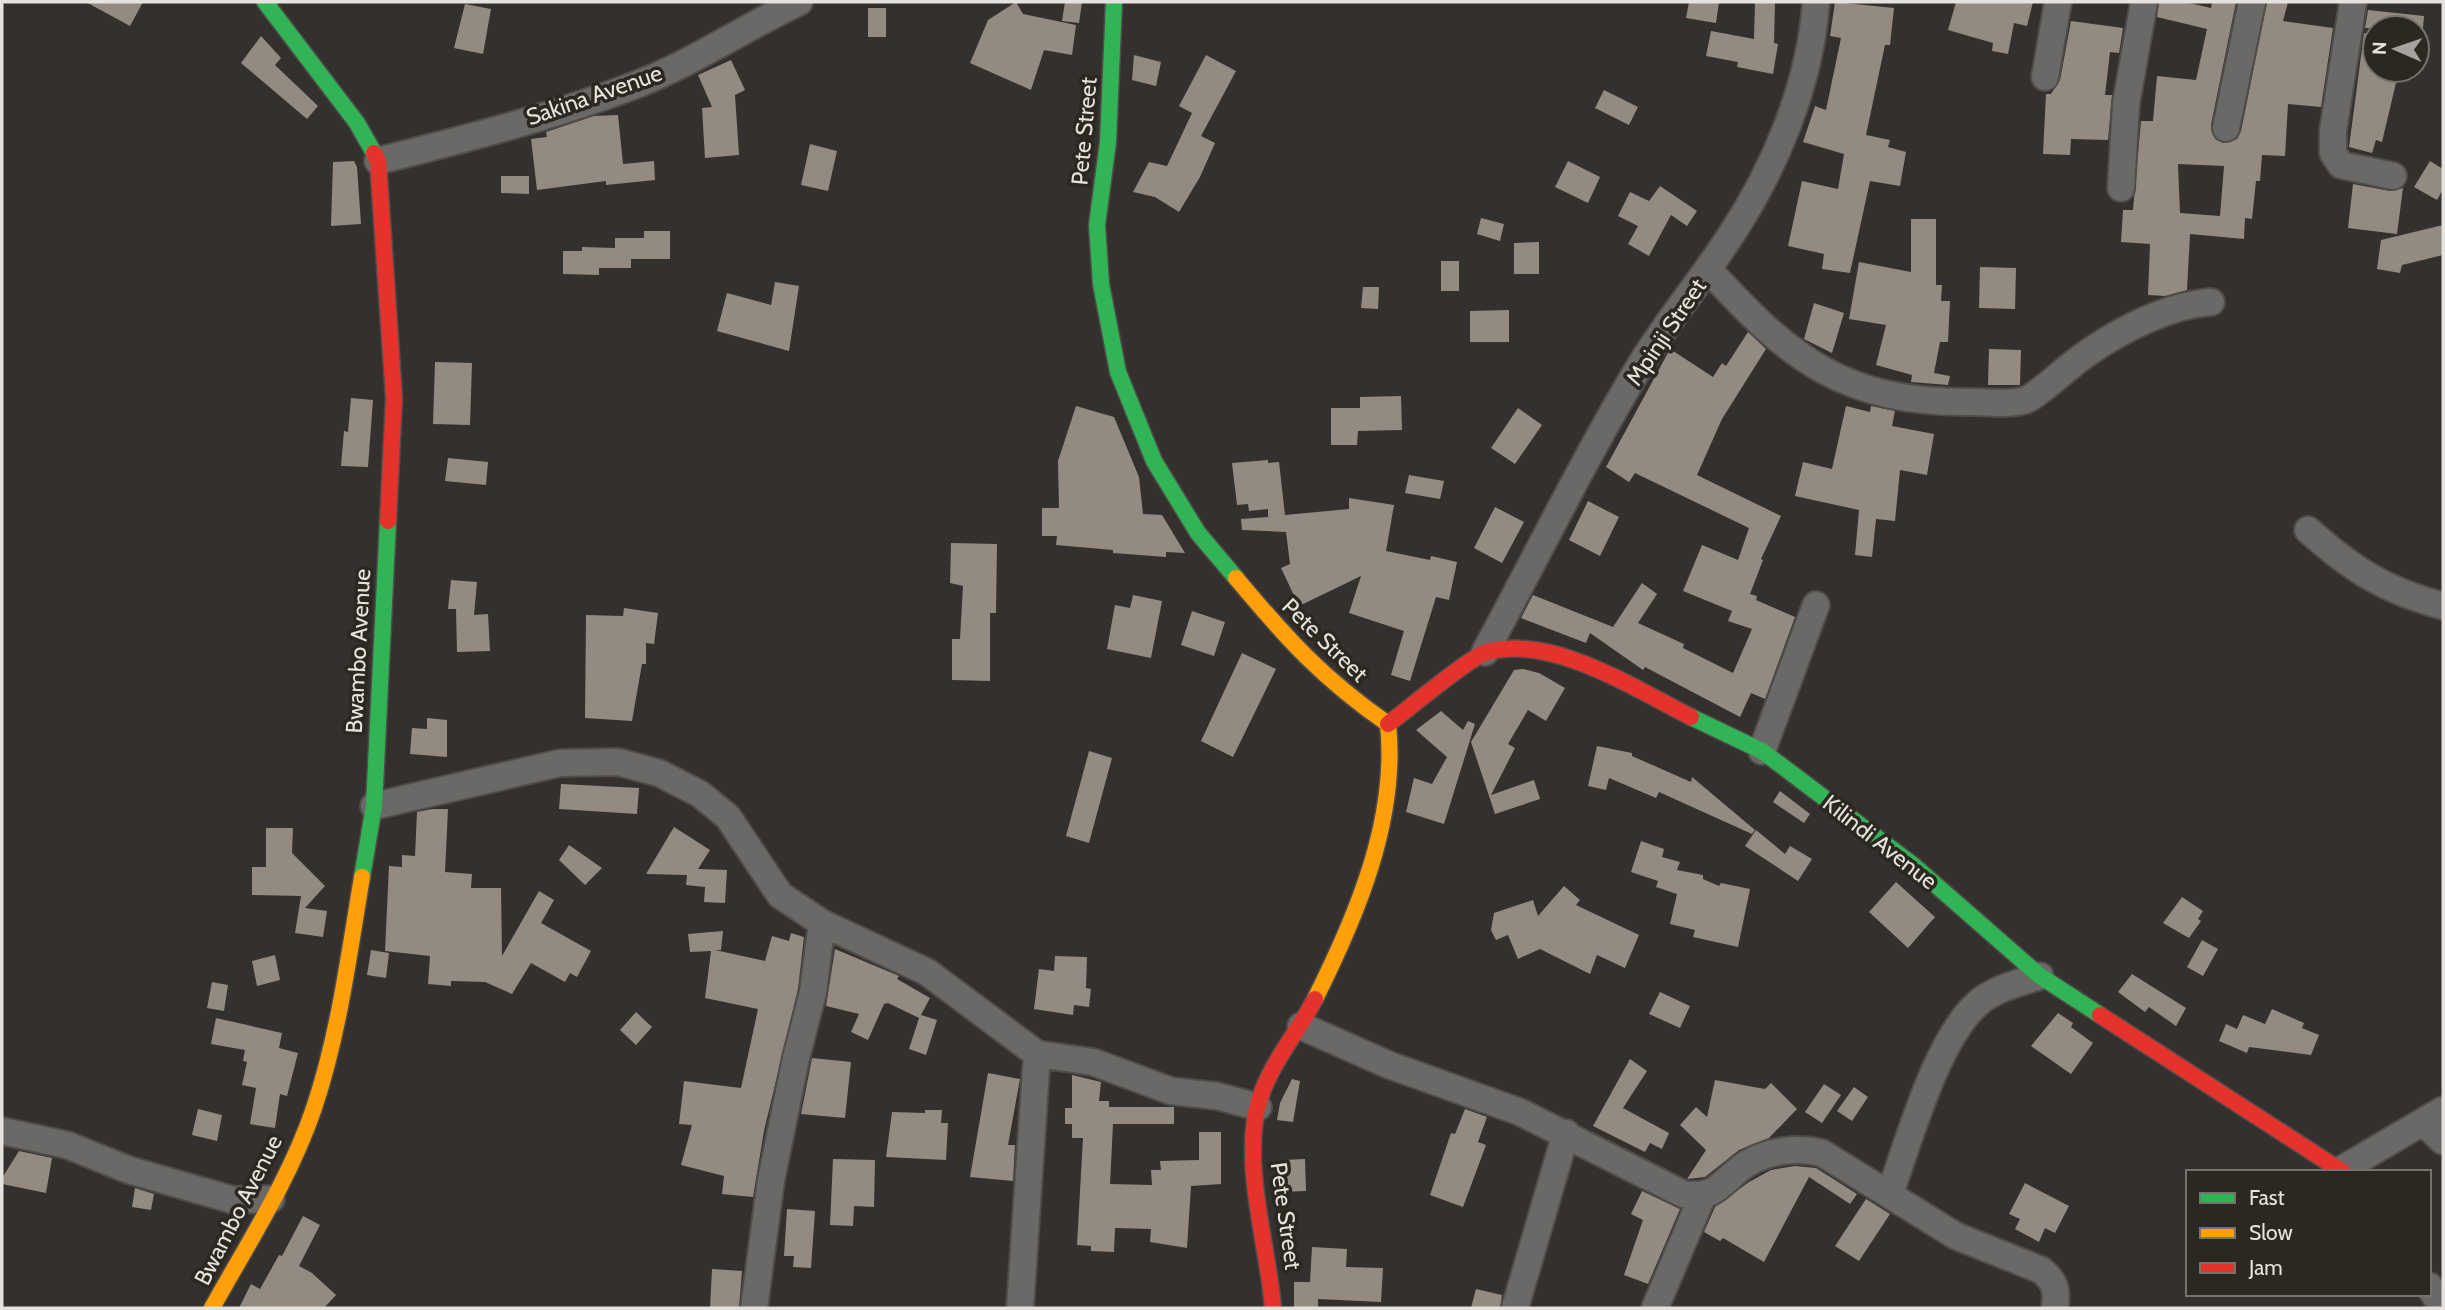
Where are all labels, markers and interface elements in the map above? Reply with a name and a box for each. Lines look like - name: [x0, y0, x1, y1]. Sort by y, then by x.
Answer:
- north arrow: [2361, 14, 2431, 84]
- text: N: [2368, 41, 2391, 56]
- street label: Sakina Avenue: [522, 59, 666, 131]
- street label: Pete Street: [1065, 76, 1103, 186]
- street label: Mpinji Street: [1620, 273, 1712, 391]
- street label: Bwambo Avenue: [340, 568, 376, 734]
- street label: Pete Street: [1276, 592, 1374, 688]
- street label: Kilindi Avenue: [1817, 789, 1943, 895]
- street label: Bwambo Avenue: [188, 1130, 288, 1290]
- street label: Pete Street: [1265, 1160, 1307, 1272]
- legend: [2186, 1170, 2431, 1296]
- text: Fast: [2249, 1185, 2285, 1210]
- text: Slow: [2249, 1220, 2293, 1245]
- text: Jam: [2248, 1255, 2283, 1280]

